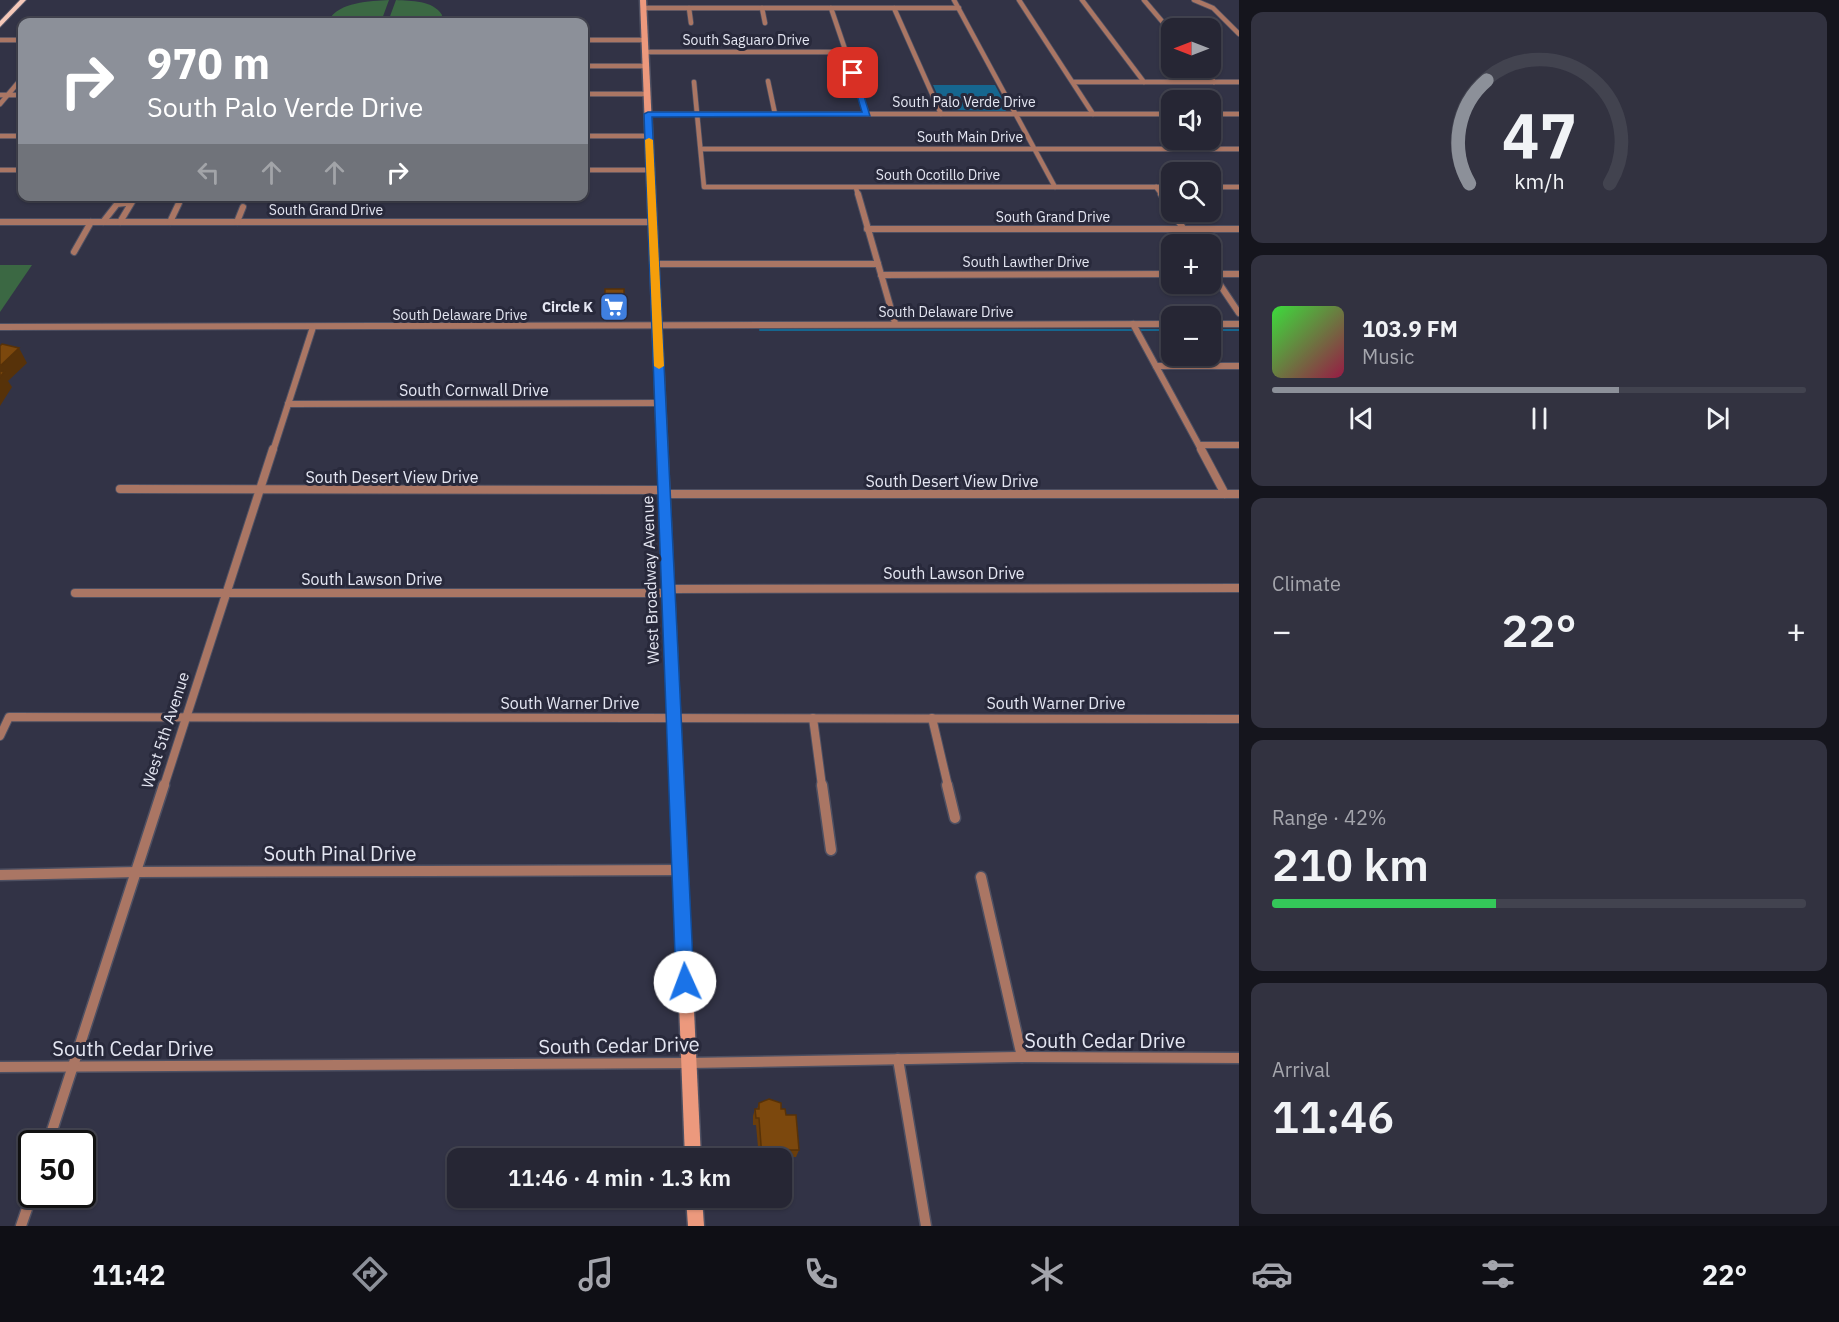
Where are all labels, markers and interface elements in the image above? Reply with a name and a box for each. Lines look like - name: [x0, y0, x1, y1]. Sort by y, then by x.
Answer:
- north arrow: [1161, 18, 1221, 78]
- map controls: [1161, 18, 1221, 366]
- street label: South Saguaro Drive: [682, 31, 810, 49]
- text: 970 m: [147, 36, 270, 91]
- icon: right: [48, 42, 126, 120]
- pin: [827, 47, 878, 98]
- icon: arrive: [836, 56, 869, 89]
- text: South Palo Verde Drive: [147, 89, 423, 124]
- button: sound: [1161, 90, 1221, 150]
- street label: South Palo Verde Drive: [892, 93, 1036, 111]
- text: 47: [1502, 95, 1576, 176]
- street label: South Main Drive: [917, 128, 1023, 146]
- icon: left: [192, 156, 225, 189]
- icon: ahead: [255, 156, 288, 189]
- icon: ahead: [318, 156, 351, 189]
- icon: right: [381, 156, 414, 189]
- button: search: [1161, 162, 1221, 222]
- street label: South Ocotillo Drive: [876, 166, 1001, 184]
- text: km/h: [1514, 168, 1564, 196]
- street label: South Grand Drive: [269, 201, 383, 219]
- street label: South Grand Drive: [996, 208, 1110, 226]
- button: +: [1161, 234, 1221, 294]
- street label: South Lawther Drive: [963, 253, 1090, 271]
- supermarket icon: Circle K: [598, 291, 630, 323]
- place label: Circle K: [542, 298, 593, 316]
- street label: South Delaware Drive: [878, 303, 1014, 321]
- street label: South Delaware Drive: [392, 306, 528, 324]
- button: −: [1161, 306, 1221, 366]
- text: 103.9 FM: [1362, 314, 1458, 343]
- text: Music: [1362, 343, 1414, 370]
- street label: South Cornwall Drive: [399, 380, 549, 400]
- icon: previous: [1345, 402, 1378, 435]
- icon: pause: [1523, 402, 1556, 435]
- icon: next: [1701, 402, 1734, 435]
- street label: South Desert View Drive: [306, 467, 479, 487]
- street label: South Desert View Drive: [866, 471, 1039, 491]
- street label: West Broadway Avenue: [637, 495, 663, 665]
- street label: South Lawson Drive: [883, 563, 1025, 583]
- street label: South Lawson Drive: [301, 569, 443, 589]
- text: Climate: [1272, 570, 1341, 597]
- text: 22°: [1501, 601, 1577, 659]
- text: −: [1272, 609, 1292, 652]
- text: +: [1786, 609, 1806, 652]
- street label: West 5th Avenue: [137, 669, 193, 791]
- street label: South Warner Drive: [501, 693, 640, 713]
- street label: South Warner Drive: [987, 693, 1126, 713]
- text: Range · 42%: [1272, 804, 1387, 831]
- text: 210 km: [1272, 835, 1429, 893]
- street label: South Pinal Drive: [263, 840, 417, 867]
- position arrow: [653, 950, 717, 1014]
- street label: South Cedar Drive: [1024, 1027, 1186, 1054]
- street label: South Cedar Drive: [538, 1030, 700, 1060]
- street label: South Cedar Drive: [52, 1035, 214, 1062]
- text: Arrival: [1272, 1056, 1330, 1083]
- text: 11:46: [1272, 1087, 1394, 1145]
- speed limit sign: 50: [18, 1130, 96, 1208]
- text: 11:46 · 4 min · 1.3 km: [508, 1163, 731, 1192]
- icon: directions: [349, 1253, 391, 1295]
- icon: music: [575, 1253, 617, 1295]
- icon: phone: [800, 1253, 842, 1295]
- icon: climate: [1026, 1253, 1068, 1295]
- icon: car: [1251, 1253, 1293, 1295]
- icon: filters: [1477, 1253, 1519, 1295]
- text: 11:42: [92, 1257, 165, 1292]
- text: 22°: [1702, 1257, 1747, 1292]

